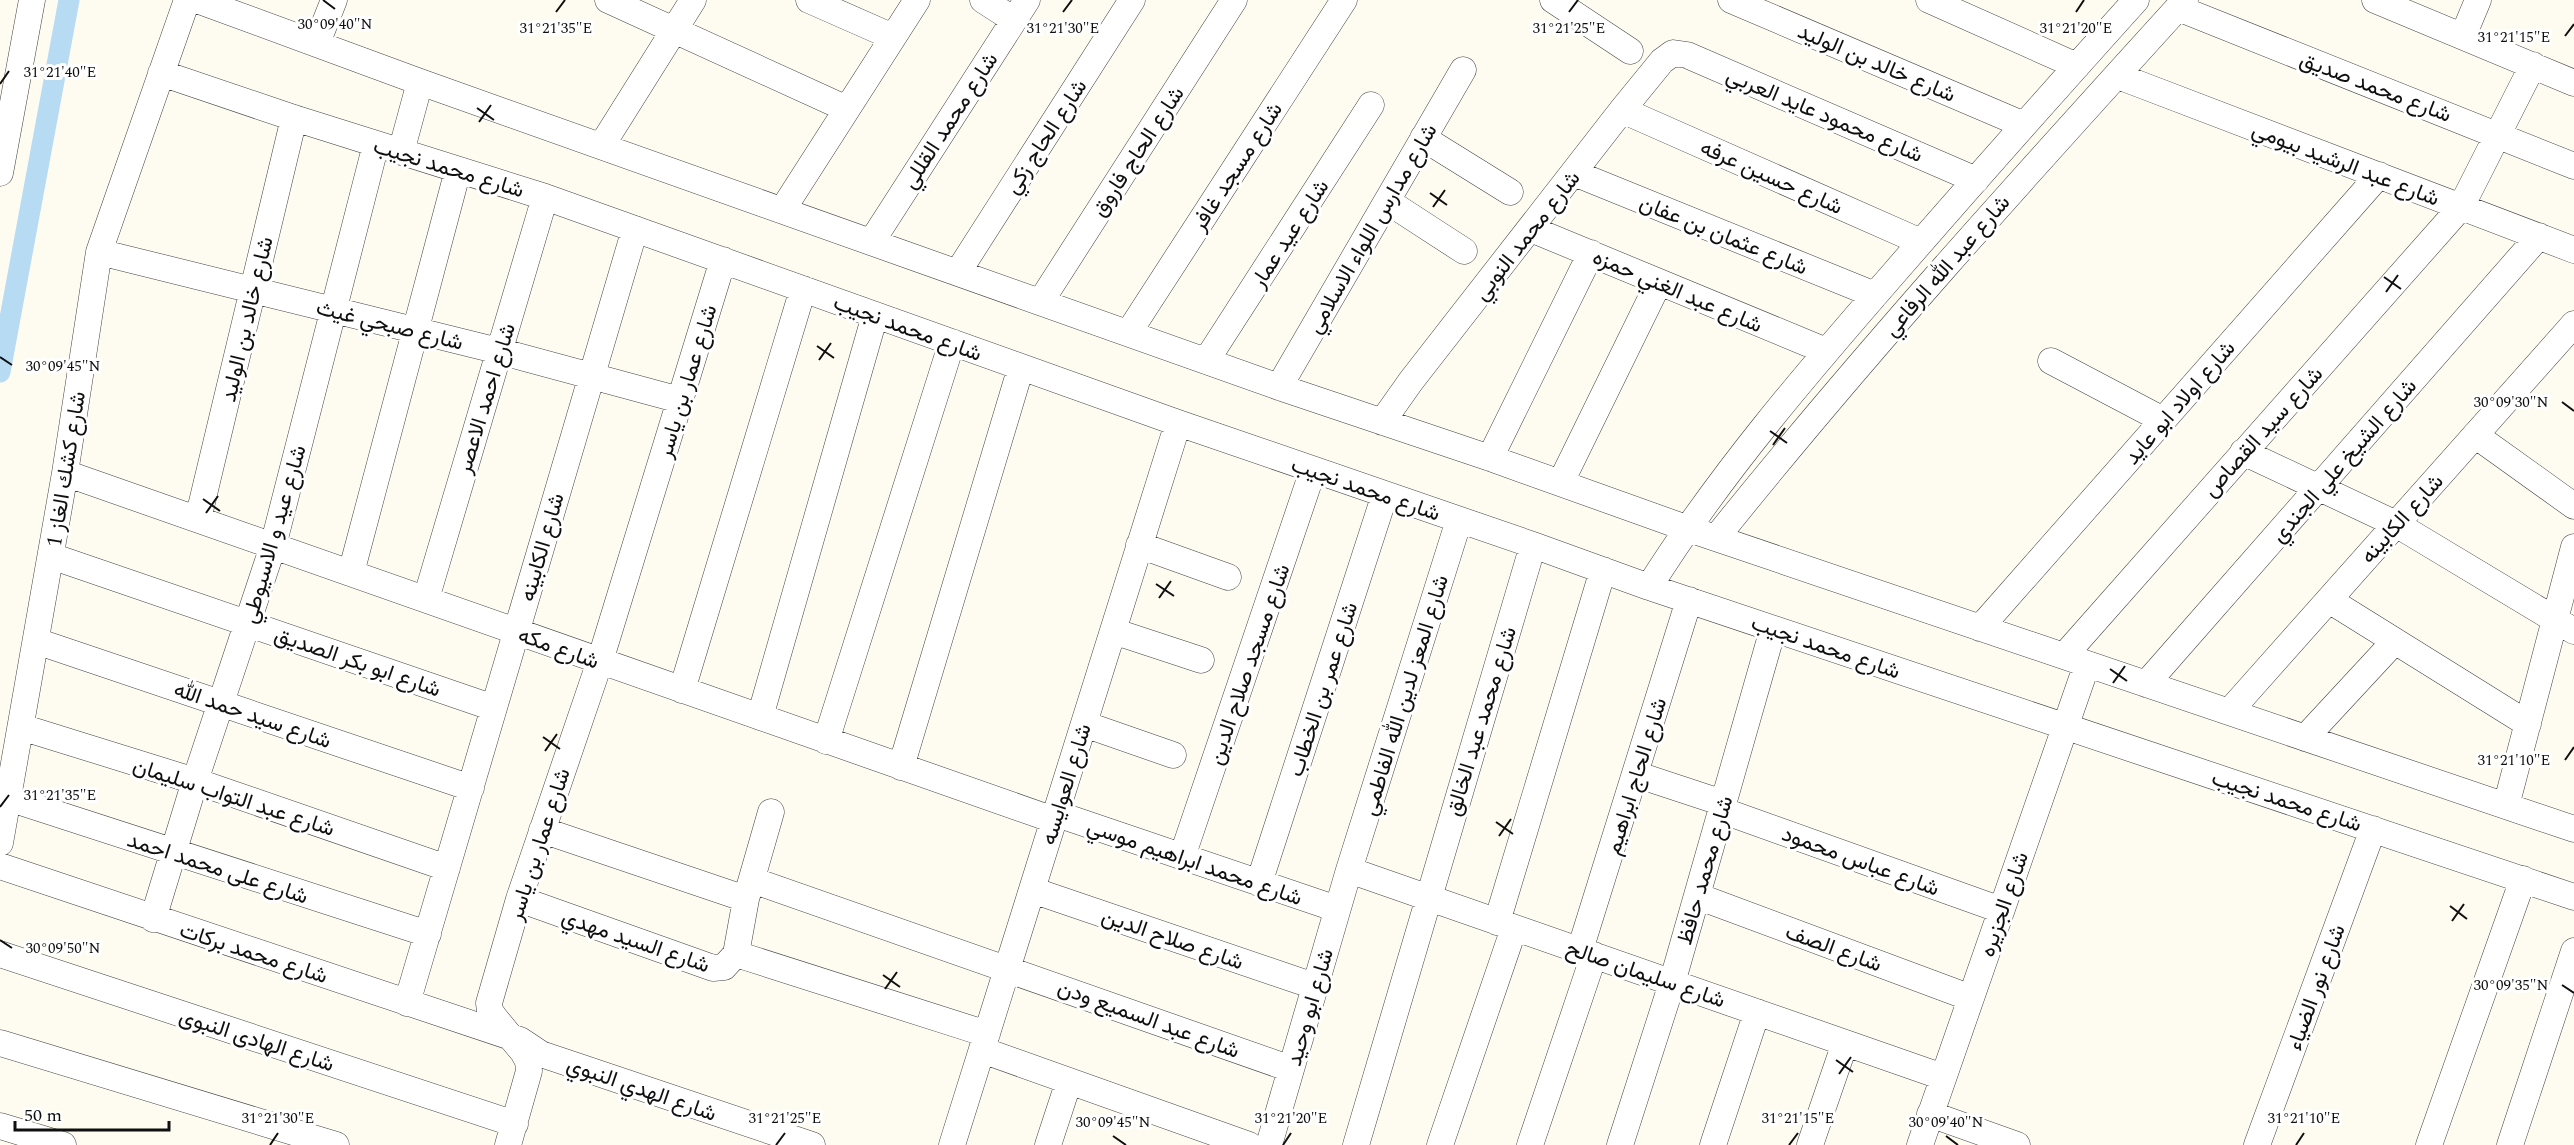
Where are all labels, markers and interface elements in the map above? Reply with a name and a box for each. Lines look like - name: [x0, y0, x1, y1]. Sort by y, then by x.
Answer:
- text: 30°09'40"N: [298, 13, 373, 36]
- street label: شارع خالد بن الوليد: [1792, 15, 1961, 112]
- text: 31°21'35"E: [520, 17, 592, 40]
- text: 31°21'30"E: [1027, 17, 1099, 40]
- text: 31°21'25"E: [1533, 17, 1605, 40]
- text: 31°21'20"E: [2040, 17, 2112, 40]
- text: 31°21'15"E: [2478, 26, 2550, 49]
- street label: شارع محمد صديق: [2295, 43, 2456, 132]
- street label: شارع محمد القللي: [894, 46, 1008, 196]
- street label: شارع محمود عايد العربي: [1720, 59, 1928, 173]
- text: 31°21'40"E: [24, 61, 96, 84]
- street label: شارع الحاج زكي: [997, 73, 1097, 202]
- street label: شارع الحاج فاروق: [1084, 80, 1193, 224]
- street label: شارع مسجد غافر: [1183, 96, 1291, 239]
- street label: شارع عبد الرشيد بيومي: [2246, 113, 2444, 216]
- street label: شارع مدارس اللواء الاسلامي: [1299, 117, 1447, 341]
- street label: شارع محمد نجيب: [369, 130, 528, 207]
- street label: شارع حسين عرفه: [1695, 131, 1848, 224]
- street label: شارع محمد النوبي: [1466, 164, 1590, 309]
- street label: شارع عيد عمار: [1242, 173, 1338, 296]
- street label: شارع عثمان بن عفان: [1634, 187, 1813, 284]
- street label: شارع عبد الله الرفاعي: [1876, 188, 2019, 345]
- street label: شارع خالد بن الوليد: [212, 233, 283, 405]
- street label: شارع عبد الغني حمزه: [1587, 241, 1767, 343]
- street label: شارع محمد نجيب: [829, 286, 986, 371]
- street label: شارع صبحي غيث: [312, 291, 467, 361]
- street label: شارع عمار بن ياسر: [648, 301, 726, 463]
- street label: شارع احمد الاعصر: [448, 319, 525, 479]
- street label: شارع اولاد ابو عايد: [2117, 333, 2244, 473]
- text: 30°09'45"N: [26, 355, 101, 378]
- street label: شارع سيد القصاص: [2195, 359, 2331, 505]
- street label: شارع الشيخ علي الجندي: [2263, 371, 2426, 551]
- street label: شارع كشك الغاز 1: [38, 389, 95, 550]
- text: 30°09'30"N: [2474, 391, 2549, 414]
- street label: شارع عيد و الاسيوطي: [233, 441, 317, 628]
- street label: شارع محمد نجيب: [1286, 448, 1445, 530]
- street label: شارع الكابينه: [2353, 467, 2452, 571]
- street label: شارع الكابينه: [511, 489, 574, 606]
- street label: شارع مسجد صلاح الدين: [1200, 559, 1299, 769]
- street label: شارع المعز لدين الله الفاطمي: [1353, 571, 1459, 820]
- street label: شارع عمر بن الخطاب: [1280, 598, 1367, 781]
- street label: شارع محمد نجيب: [1746, 606, 1905, 688]
- street label: شارع ابو بكر الصديق: [270, 618, 445, 706]
- street label: شارع مكه: [513, 619, 604, 678]
- street label: شارع محمد عبد الخالق: [1437, 623, 1526, 820]
- street label: شارع سيد حمد الله: [169, 673, 336, 758]
- street label: شارع الحاج ابراهيم: [1597, 694, 1676, 859]
- street label: شارع العوايسه: [1032, 720, 1101, 849]
- street label: شارع عبد التواب سليمان: [128, 749, 339, 846]
- text: 31°21'10"E: [2478, 749, 2550, 772]
- street label: شارع محمد نجيب: [2207, 762, 2366, 841]
- street label: شارع عمار بن ياسر: [499, 764, 580, 926]
- text: 31°21'35"E: [24, 784, 96, 807]
- street label: شارع محمد حافظ: [1668, 792, 1742, 949]
- street label: شارع محمد ابراهيم موسي: [1082, 810, 1307, 916]
- street label: شارع عباس محمود: [1777, 818, 1944, 905]
- street label: شارع على محمد احمد: [123, 824, 312, 913]
- street label: شارع الجزيره: [1971, 847, 2038, 962]
- street label: شارع صلاح الدين: [1097, 900, 1248, 979]
- street label: شارع السيد مهدي: [557, 901, 714, 983]
- street label: شارع محمد بركات: [175, 914, 332, 993]
- street label: شارع الصف: [1781, 916, 1886, 981]
- street label: شارع نور الضياء: [2278, 920, 2354, 1055]
- street label: شارع سليمان صالح: [1561, 932, 1730, 1017]
- text: 30°09'50"N: [26, 937, 101, 960]
- street label: شارع ابو وحيد: [1278, 945, 1343, 1070]
- street label: شارع عبد السميع ودن: [1053, 971, 1244, 1068]
- text: 30°09'35"N: [2474, 974, 2549, 997]
- street label: شارع الهادى النبوى: [175, 1000, 338, 1081]
- street label: شارع الهدي النبوي: [562, 1048, 721, 1131]
- scale bar: [15, 1094, 170, 1132]
- text: 50 m: [24, 1102, 62, 1129]
- text: 31°21'30"E: [242, 1107, 314, 1130]
- text: 31°21'25"E: [749, 1107, 821, 1130]
- text: 31°21'20"E: [1255, 1107, 1327, 1130]
- text: 31°21'15"E: [1762, 1107, 1834, 1130]
- text: 31°21'10"E: [2268, 1107, 2340, 1130]
- text: 30°09'45"N: [1076, 1111, 1151, 1134]
- text: 30°09'40"N: [1909, 1111, 1984, 1134]

